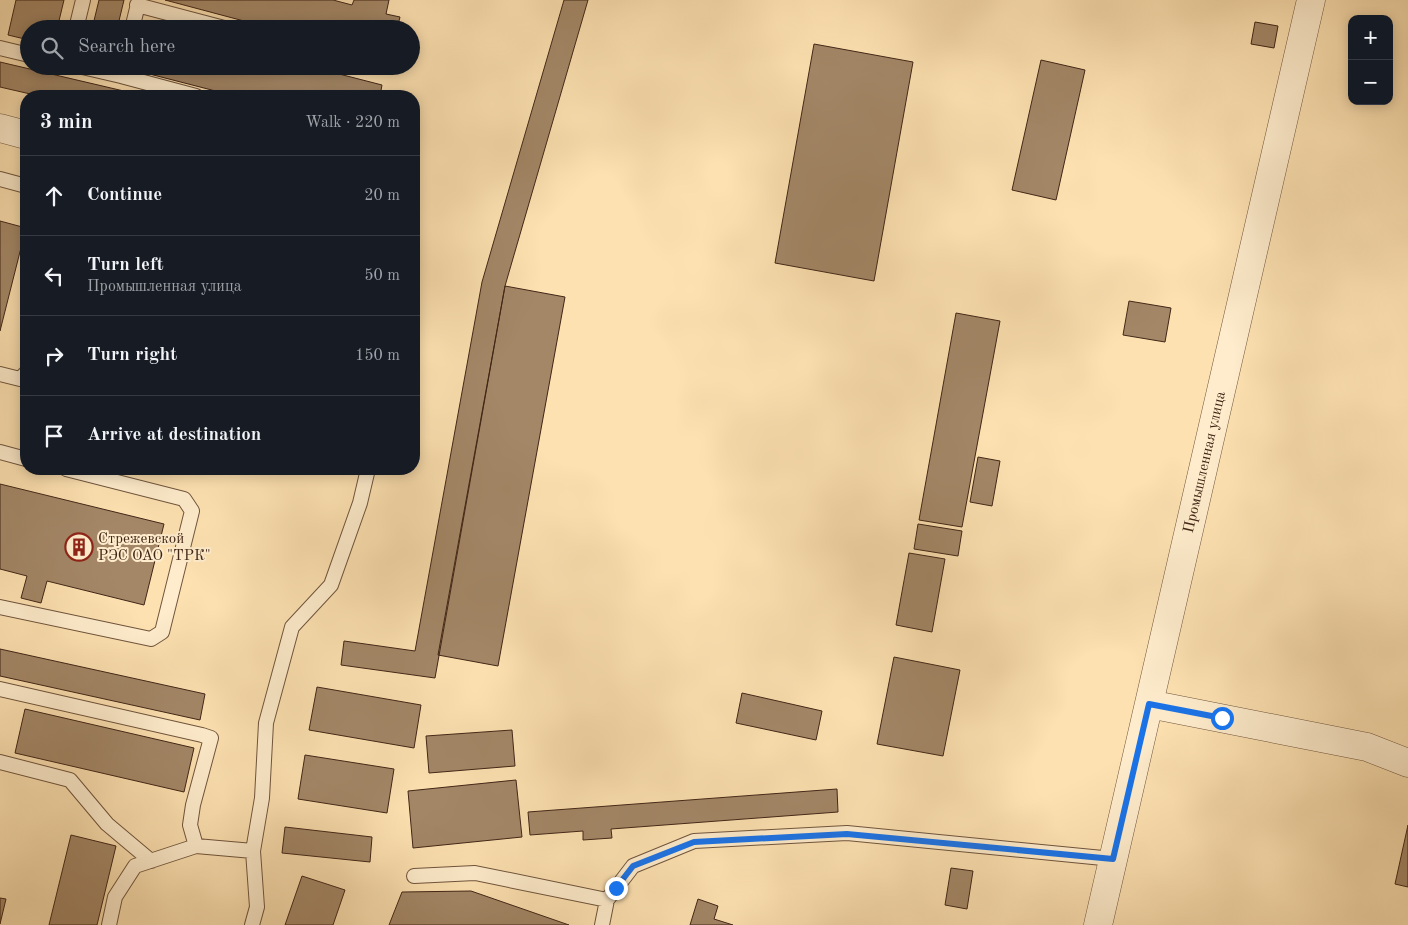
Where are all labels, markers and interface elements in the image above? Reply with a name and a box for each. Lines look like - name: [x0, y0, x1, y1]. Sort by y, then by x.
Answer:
- map controls: [1348, 15, 1393, 105]
- button: +: [1348, 15, 1393, 60]
- search box: [20, 20, 420, 75]
- icon: search: [38, 34, 66, 62]
- text: Search here: [78, 38, 175, 57]
- button: −: [1348, 60, 1393, 105]
- text: 3 min: [40, 112, 93, 133]
- text: Walk · 220 m: [305, 115, 400, 131]
- icon: ahead: [40, 182, 68, 210]
- text: Continue: [87, 186, 162, 205]
- text: 20 m: [364, 188, 400, 204]
- text: Turn left: [87, 256, 164, 275]
- icon: left: [40, 262, 68, 290]
- text: 50 m: [364, 268, 400, 284]
- text: Промышленная улица: [87, 279, 242, 295]
- icon: right: [40, 342, 68, 370]
- text: Turn right: [87, 346, 177, 365]
- text: 150 m: [355, 348, 400, 364]
- street label: Промышленная улица: [1182, 389, 1229, 535]
- icon: arrive: [40, 422, 68, 450]
- text: Arrive at destination: [87, 426, 261, 445]
- building icon: Стрежевской РЭС ОАО "ТРК": [64, 532, 94, 562]
- place label: Стрежевской РЭС ОАО "ТРК": [98, 532, 211, 564]
- route start: [1211, 707, 1234, 730]
- route end: [605, 877, 628, 900]

